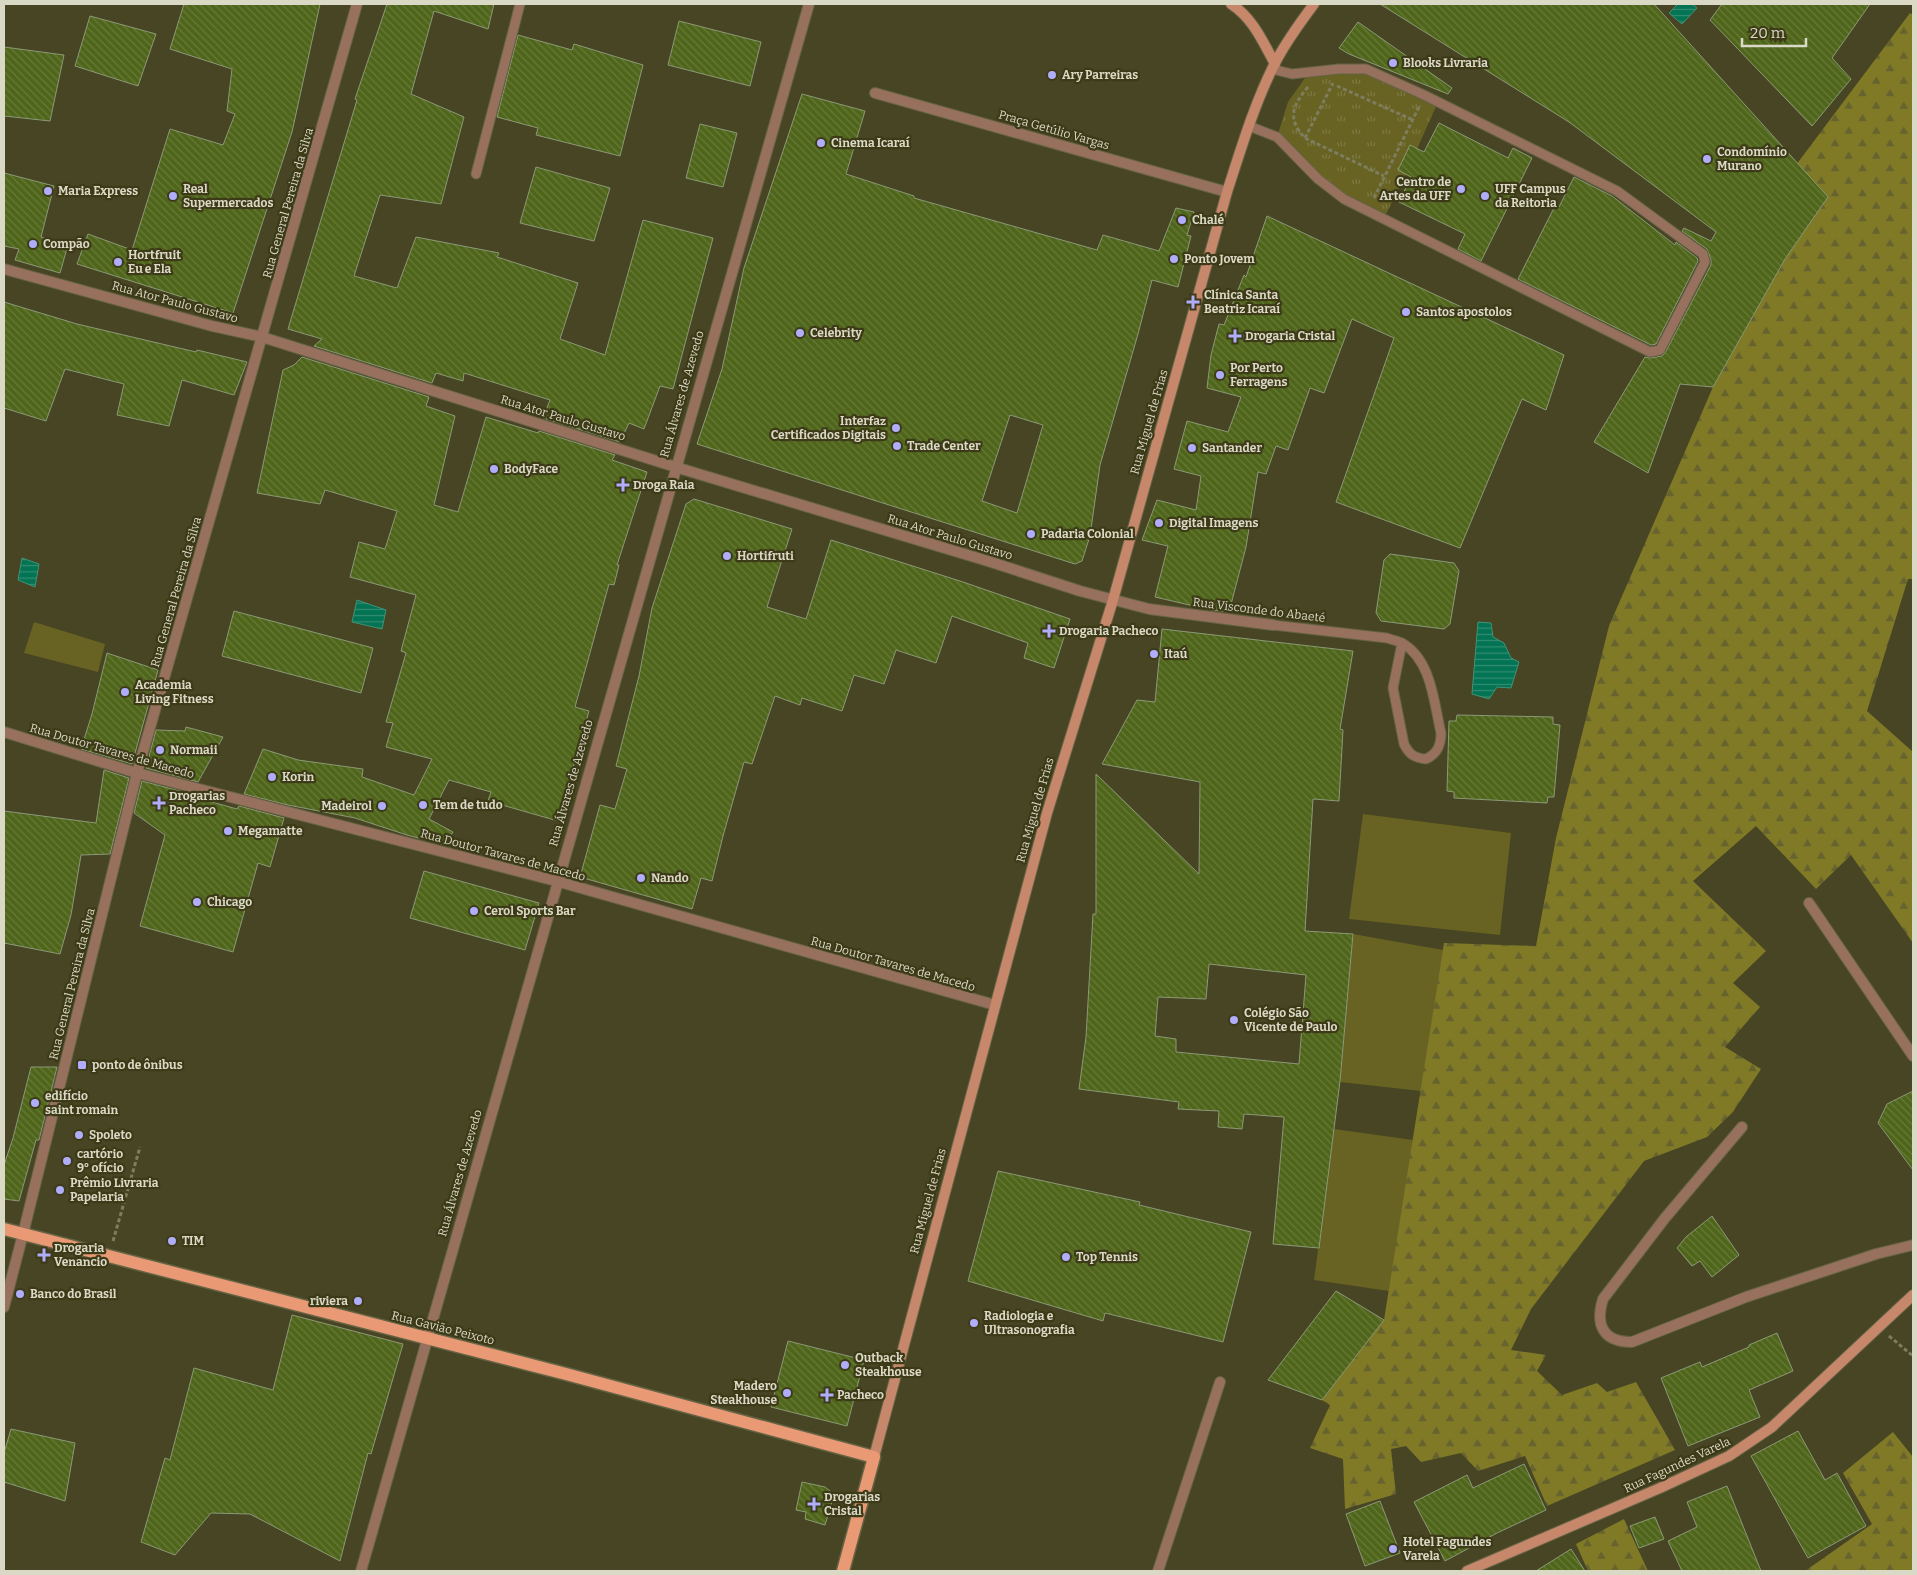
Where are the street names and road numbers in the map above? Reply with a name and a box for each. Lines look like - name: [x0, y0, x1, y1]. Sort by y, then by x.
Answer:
- street label: Praça Getúlio Vargas: [997, 107, 1111, 153]
- street label: Rua General Pereira da Silva: [260, 126, 316, 280]
- street label: Rua Ator Paulo Gustavo: [110, 278, 240, 326]
- street label: Rua Álvares de Azevedo: [656, 329, 707, 459]
- street label: Rua Miguel de Frias: [1127, 368, 1171, 476]
- street label: Rua Ator Paulo Gustavo: [499, 392, 627, 444]
- street label: Rua Ator Paulo Gustavo: [886, 511, 1014, 563]
- street label: Rua General Pereira da Silva: [148, 515, 204, 669]
- street label: Rua Visconde do Abaeté: [1192, 595, 1326, 625]
- street label: Rua Álvares de Azevedo: [545, 718, 596, 848]
- street label: Rua Doutor Tavares de Macedo: [28, 721, 196, 781]
- street label: Rua Miguel de Frias: [1013, 756, 1057, 864]
- street label: Rua Doutor Tavares de Macedo: [419, 826, 587, 884]
- street label: Rua General Pereira da Silva: [46, 906, 98, 1061]
- street label: Rua Doutor Tavares de Macedo: [809, 934, 977, 994]
- street label: Rua Álvares de Azevedo: [434, 1108, 485, 1238]
- street label: Rua Miguel de Frias: [907, 1147, 949, 1255]
- street label: Rua Gavião Peixoto: [390, 1308, 496, 1348]
- street label: Rua Fagundes Varela: [1622, 1434, 1733, 1496]

